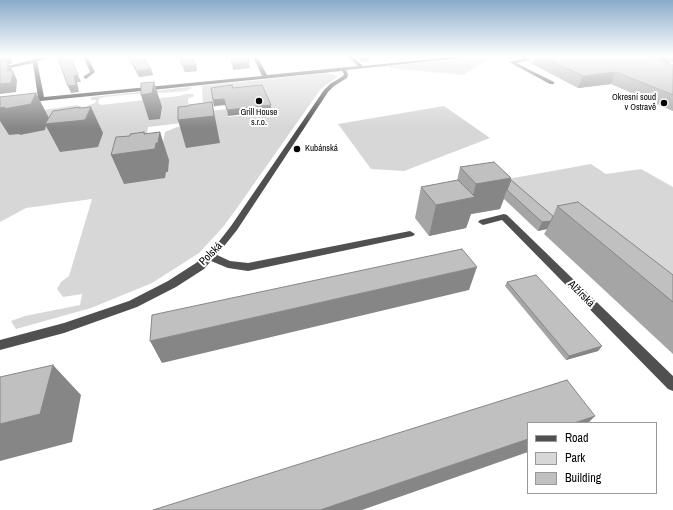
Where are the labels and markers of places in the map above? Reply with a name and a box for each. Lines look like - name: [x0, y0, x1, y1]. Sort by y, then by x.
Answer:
- place label: Okresní soud v Ostravě: [612, 93, 656, 114]
- marker: Grill House s.r.o.: [254, 96, 264, 106]
- marker: Okresní soud v Ostravě: [659, 98, 669, 108]
- place label: Grill House s.r.o.: [241, 108, 277, 129]
- marker: Kubánská: [292, 144, 302, 154]
- place label: Kubánská: [305, 144, 338, 154]

